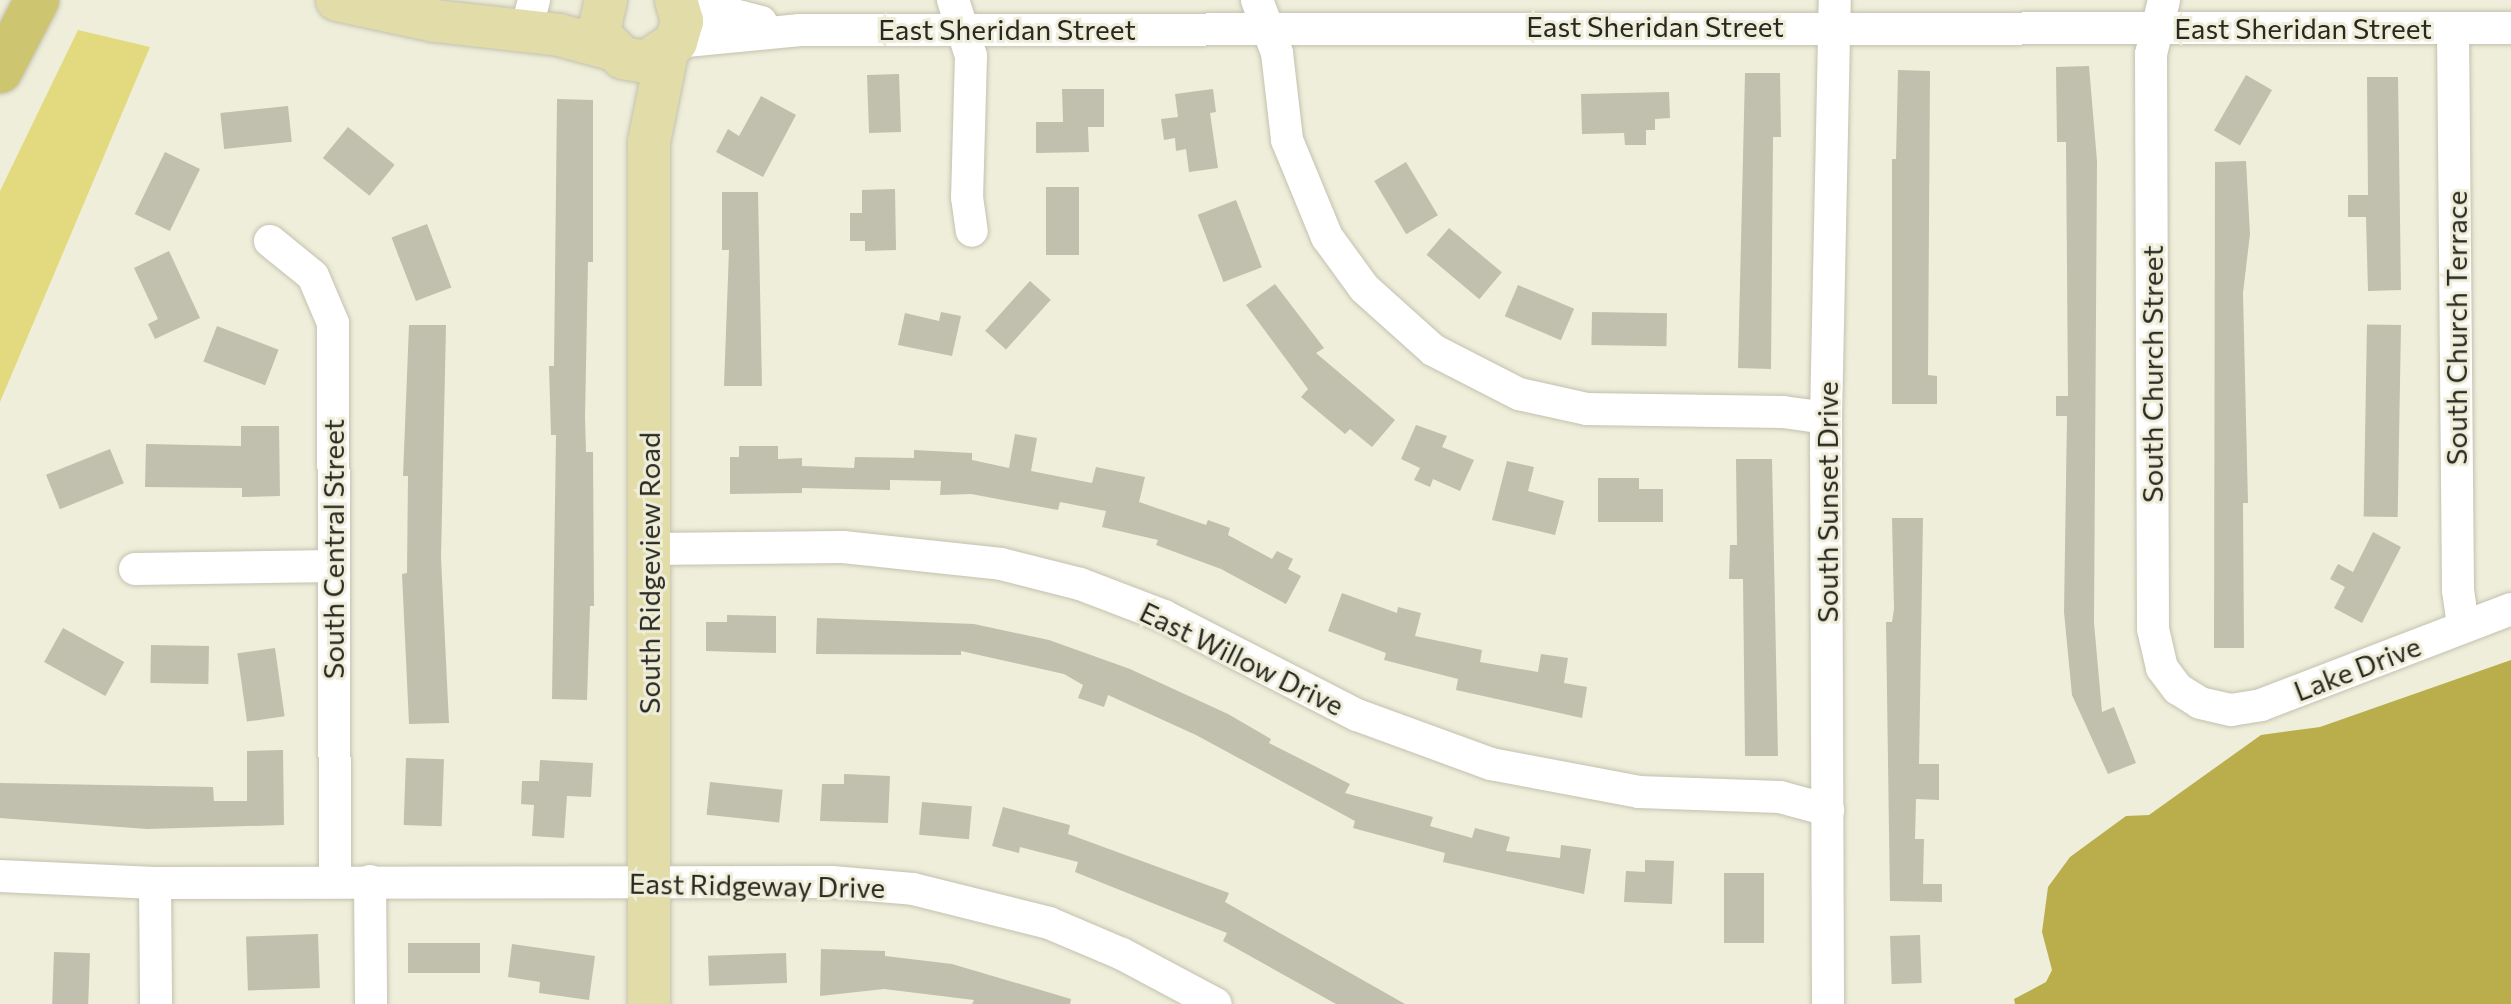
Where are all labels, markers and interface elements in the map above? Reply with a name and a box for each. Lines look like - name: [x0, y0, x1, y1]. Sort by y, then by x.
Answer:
- street label: East Sheridan Street: [1526, 9, 1784, 43]
- street label: East Sheridan Street: [2174, 11, 2432, 45]
- street label: East Sheridan Street: [878, 12, 1136, 46]
- street label: South Church Terrace: [2439, 191, 2473, 465]
- street label: South Church Street: [2135, 245, 2169, 503]
- street label: South Sunset Drive: [1810, 381, 1844, 623]
- street label: South Central Street: [316, 419, 350, 679]
- street label: South Ridgeview Road: [632, 432, 666, 714]
- street label: East Willow Drive: [1135, 594, 1349, 722]
- street label: Lake Drive: [2289, 628, 2425, 708]
- street label: East Ridgeway Drive: [629, 866, 885, 904]

